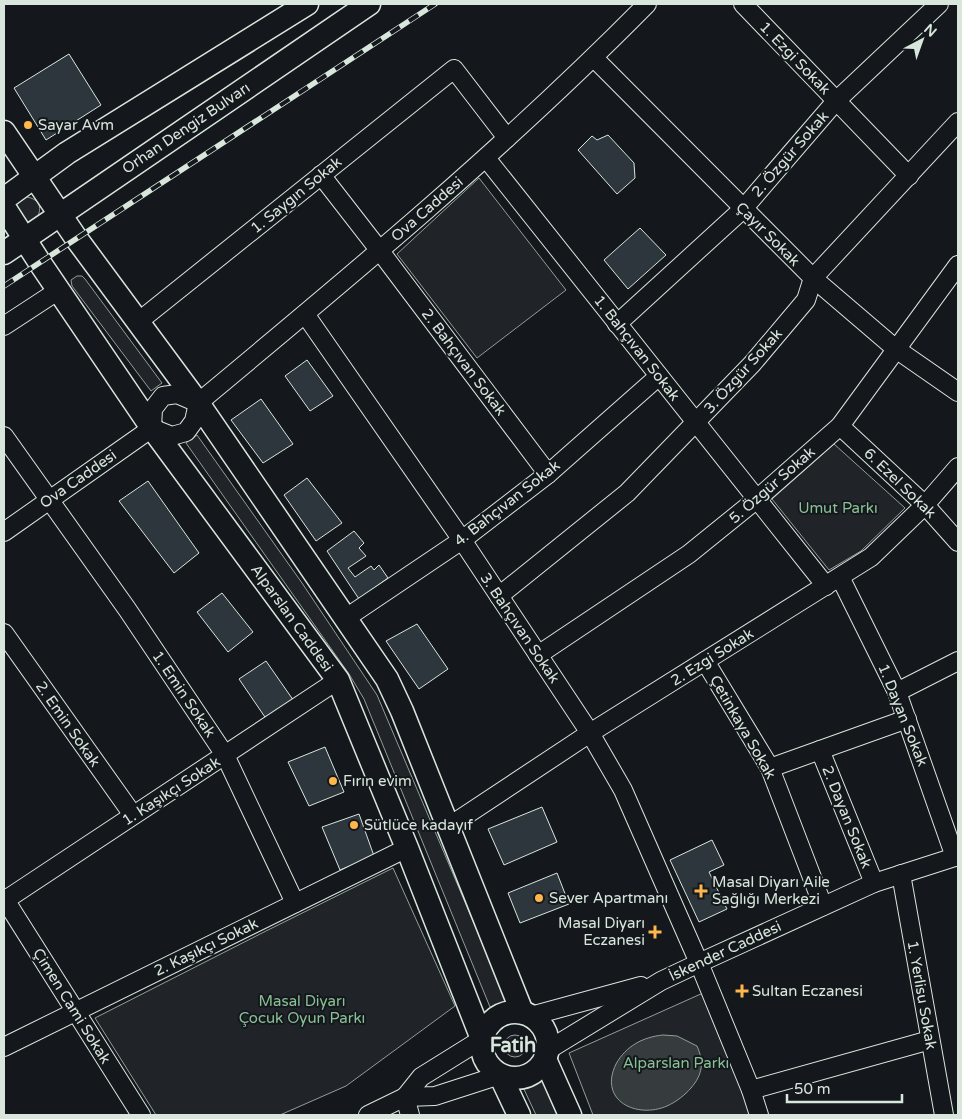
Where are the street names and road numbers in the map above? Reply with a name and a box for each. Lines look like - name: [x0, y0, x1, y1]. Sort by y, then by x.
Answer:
- street label: 1. Ezgi Sokak: [756, 18, 834, 98]
- street label: Orhan Dengiz Bulvarı: [119, 78, 253, 178]
- street label: 2. Özgür Sokak: [748, 107, 832, 201]
- street label: 1. Saygın Sokak: [247, 153, 345, 237]
- street label: Ova Caddesi: [387, 173, 467, 245]
- street label: Çayır Sokak: [732, 198, 804, 270]
- street label: 1. Bahçıvan Sokak: [590, 292, 684, 404]
- street label: 2. Bahçıvan Sokak: [418, 305, 510, 419]
- street label: 3. Özgür Sokak: [700, 325, 786, 417]
- street label: 5. Özgür Sokak: [725, 443, 819, 527]
- street label: 6. Ezel Sokak: [860, 444, 940, 522]
- street label: Ova Caddesi: [36, 446, 120, 512]
- street label: 4. Bahçıvan Sokak: [451, 456, 563, 550]
- street label: Alparslan Caddesi: [247, 561, 337, 675]
- street label: 3. Bahçıvan Sokak: [476, 569, 564, 687]
- street label: 2. Ezgi Sokak: [667, 624, 757, 690]
- street label: 1. Emin Sokak: [149, 647, 219, 741]
- street label: 1. Dayan Sokak: [874, 661, 932, 769]
- street label: Çetinkaya Sokak: [706, 672, 780, 782]
- street label: 2. Emin Sokak: [32, 678, 104, 770]
- street label: 1. Kaşıkçı Sokak: [119, 753, 223, 829]
- street label: 2. Dayan Sokak: [818, 763, 876, 871]
- street label: 2. Kaşıkçı Sokak: [151, 914, 261, 980]
- street label: İskender Caddesi: [666, 917, 784, 985]
- street label: 1. Yerlisu Sokak: [904, 939, 940, 1051]
- street label: Çimen Cami Sokak: [29, 945, 115, 1067]

